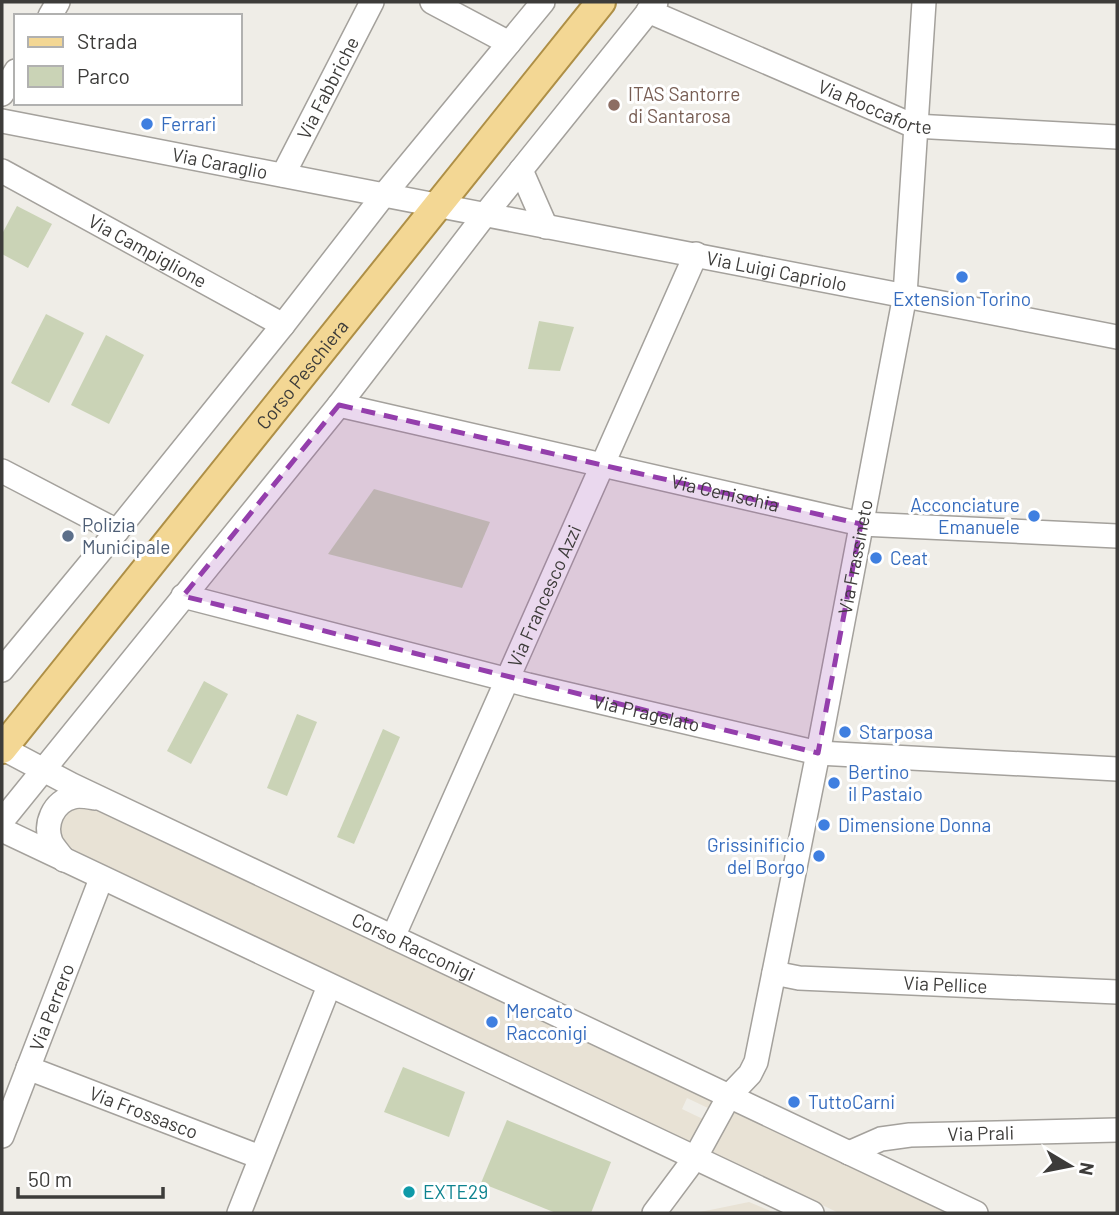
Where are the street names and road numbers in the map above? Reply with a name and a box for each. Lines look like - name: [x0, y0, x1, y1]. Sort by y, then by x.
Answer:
- street label: Via Fabbriche: [292, 32, 363, 143]
- street label: Via Roccaforte: [815, 74, 932, 138]
- street label: Via Caraglio: [170, 142, 270, 183]
- street label: Via Campiglione: [84, 209, 211, 292]
- street label: Via Luigi Capriolo: [704, 246, 849, 295]
- street label: Corso Peschiera: [251, 315, 353, 434]
- street label: Via Cenischia: [669, 469, 781, 516]
- street label: Via Frassineto: [833, 497, 877, 616]
- street label: Via Francesco Azzi: [502, 521, 585, 671]
- street label: Via Pragelato: [591, 689, 702, 736]
- street label: Corso Racconigi: [348, 907, 479, 985]
- street label: Via Perrero: [24, 960, 78, 1054]
- street label: Via Pellice: [903, 971, 988, 997]
- street label: Via Frossasco: [86, 1081, 201, 1143]
- street label: Via Prali: [947, 1120, 1014, 1145]

